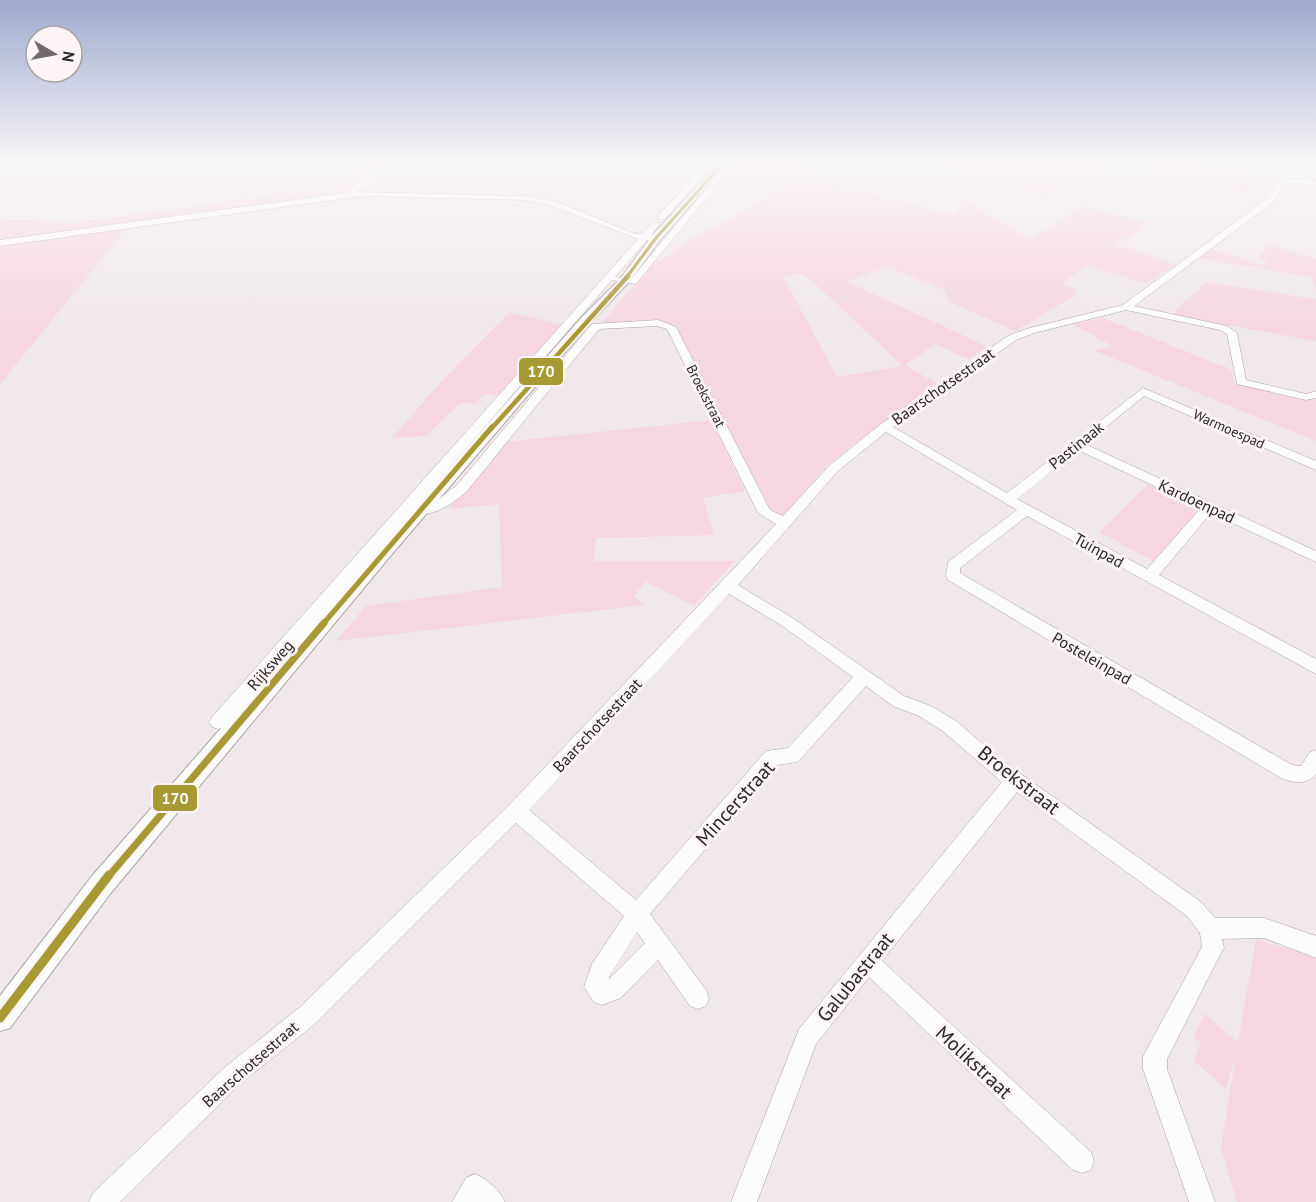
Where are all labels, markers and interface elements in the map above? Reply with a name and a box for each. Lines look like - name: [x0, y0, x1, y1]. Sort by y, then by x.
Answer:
- north arrow: [24, 24, 84, 84]
- text: N: [58, 50, 80, 64]
- street label: Baarschotsestraat: [888, 343, 999, 429]
- line badge: 170: [518, 357, 564, 386]
- text: 170: [527, 361, 555, 381]
- street label: Broekstraat: [682, 361, 730, 431]
- street label: Warmoespad: [1190, 405, 1268, 453]
- street label: Pastinaak: [1044, 417, 1108, 473]
- street label: Kardoenpad: [1156, 475, 1238, 527]
- street label: Tuinpad: [1071, 528, 1127, 572]
- street label: Posteleinpad: [1049, 627, 1135, 689]
- street label: Rijksweg: [243, 636, 297, 694]
- street label: Baarschotsestraat: [548, 673, 646, 776]
- street label: Broekstraat: [973, 740, 1066, 820]
- street label: Mincerstraat: [690, 755, 780, 851]
- line badge: 170: [152, 784, 198, 812]
- text: 170: [161, 788, 189, 808]
- street label: Galubastraat: [811, 927, 899, 1027]
- street label: Baarschotsestraat: [198, 1016, 303, 1111]
- street label: Molikstraat: [930, 1020, 1018, 1104]

